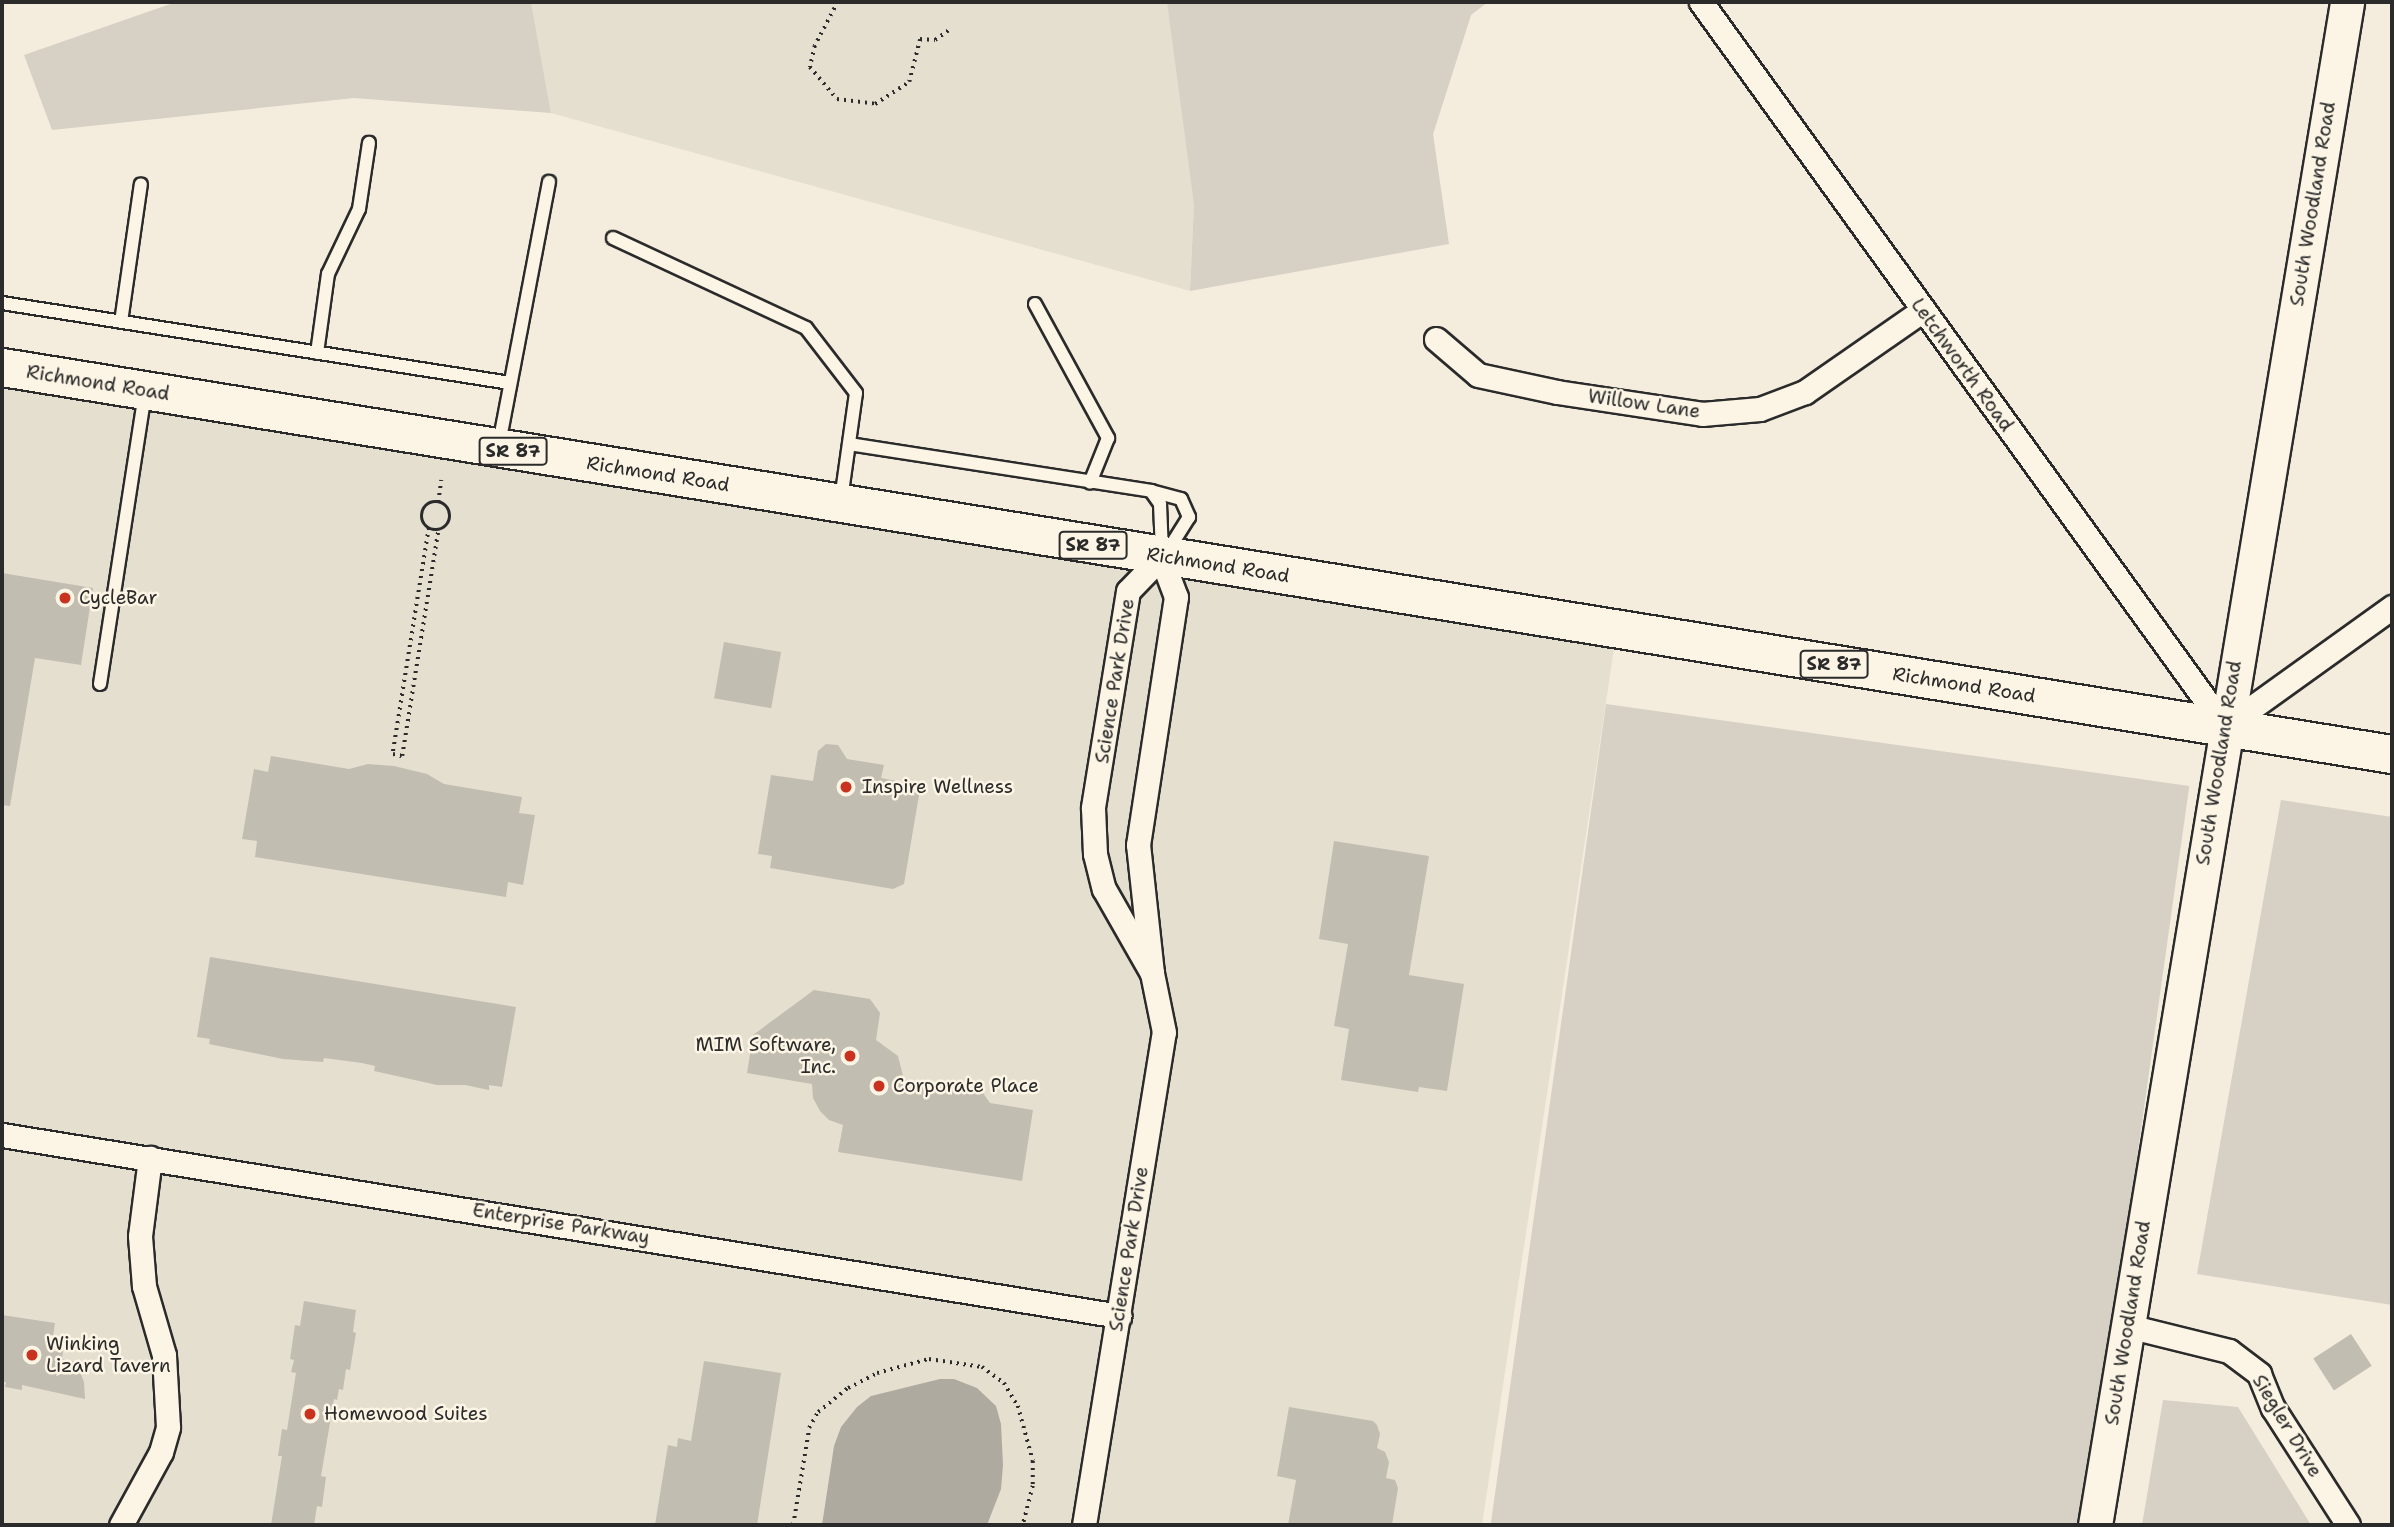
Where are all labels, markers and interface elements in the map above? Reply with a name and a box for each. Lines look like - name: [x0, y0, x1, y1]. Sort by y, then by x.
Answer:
- street label: South Woodland Road: [2286, 100, 2340, 308]
- street label: Letchworth Road: [1906, 294, 2018, 436]
- street label: Richmond Road: [25, 360, 171, 406]
- street label: Willow Lane: [1586, 385, 1702, 423]
- road number: SR 87: [478, 436, 548, 466]
- street label: Richmond Road: [585, 451, 731, 497]
- road number: SR 87: [1058, 530, 1128, 560]
- street label: Richmond Road: [1145, 542, 1291, 588]
- place label: CycleBar: [79, 587, 158, 609]
- marker: CycleBar: [57, 590, 73, 606]
- street label: Science Park Drive: [1091, 597, 1139, 765]
- road number: SR 87: [1799, 650, 1869, 678]
- street label: South Woodland Road: [2192, 659, 2246, 867]
- street label: Richmond Road: [1891, 662, 2037, 708]
- place label: Inspire Wellness: [862, 776, 1013, 798]
- marker: Inspire Wellness: [836, 777, 856, 797]
- place label: MIM Software, Inc.: [695, 1034, 836, 1078]
- marker: MIM Software, Inc.: [842, 1048, 858, 1064]
- place label: Corporate Place: [893, 1075, 1039, 1097]
- marker: Corporate Place: [871, 1078, 887, 1094]
- street label: Science Park Drive: [1105, 1165, 1153, 1333]
- street label: Enterprise Parkway: [471, 1199, 651, 1249]
- street label: South Woodland Road: [2101, 1219, 2155, 1427]
- place label: Winking Lizard Tavern: [46, 1333, 171, 1377]
- marker: Winking Lizard Tavern: [24, 1347, 40, 1363]
- street label: Siegler Drive: [2247, 1371, 2327, 1481]
- place label: Homewood Suites: [324, 1403, 488, 1425]
- marker: Homewood Suites: [302, 1406, 318, 1422]

